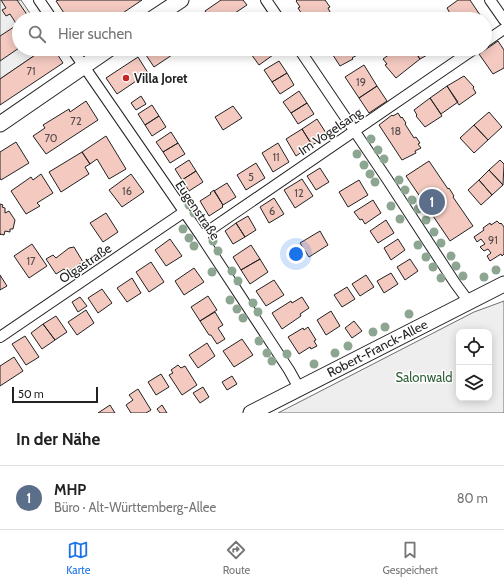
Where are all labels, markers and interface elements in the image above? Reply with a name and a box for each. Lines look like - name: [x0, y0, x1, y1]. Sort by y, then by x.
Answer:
- search box: [12, 12, 492, 56]
- icon: search: [26, 23, 48, 45]
- text: Hier suchen: [58, 25, 133, 43]
- house number: 71: [26, 64, 36, 78]
- place label: Villa Joret: [134, 70, 188, 86]
- marker: Villa Joret: [121, 73, 131, 83]
- house number: 19: [356, 75, 366, 89]
- street label: Im Vogelsang: [295, 104, 365, 158]
- house number: 72: [70, 114, 82, 128]
- house number: 18: [391, 124, 401, 138]
- house number: 70: [44, 131, 58, 145]
- house number: 11: [272, 150, 280, 164]
- house number: 5: [248, 170, 254, 184]
- street label: Eugenstraße: [172, 177, 224, 243]
- house number: 16: [122, 184, 132, 198]
- house number: 12: [294, 186, 304, 200]
- pin: 1: [419, 187, 445, 217]
- house number: 6: [269, 204, 275, 218]
- house number: 91: [488, 233, 498, 247]
- street label: Olgastraße: [56, 239, 115, 286]
- your location: [286, 244, 306, 264]
- house number: 17: [26, 254, 36, 268]
- street label: Robert-Franck-Allee: [324, 316, 430, 380]
- map controls: [456, 329, 492, 401]
- button: locate: [456, 329, 492, 365]
- button: layers: [456, 365, 492, 401]
- park label: Salonwald: [396, 369, 452, 385]
- scale bar: [12, 385, 98, 404]
- text: 50 m: [18, 387, 44, 401]
- text: In der Nähe: [16, 429, 100, 449]
- text: MHP: [54, 481, 86, 499]
- text: 1: [27, 490, 31, 506]
- text: 80 m: [457, 490, 488, 506]
- text: Büro · Alt-Württemberg-Allee: [54, 499, 216, 515]
- tab: Karte: [66, 539, 90, 577]
- tab: Route: [223, 539, 250, 577]
- tab: Gespeichert: [382, 539, 438, 577]

